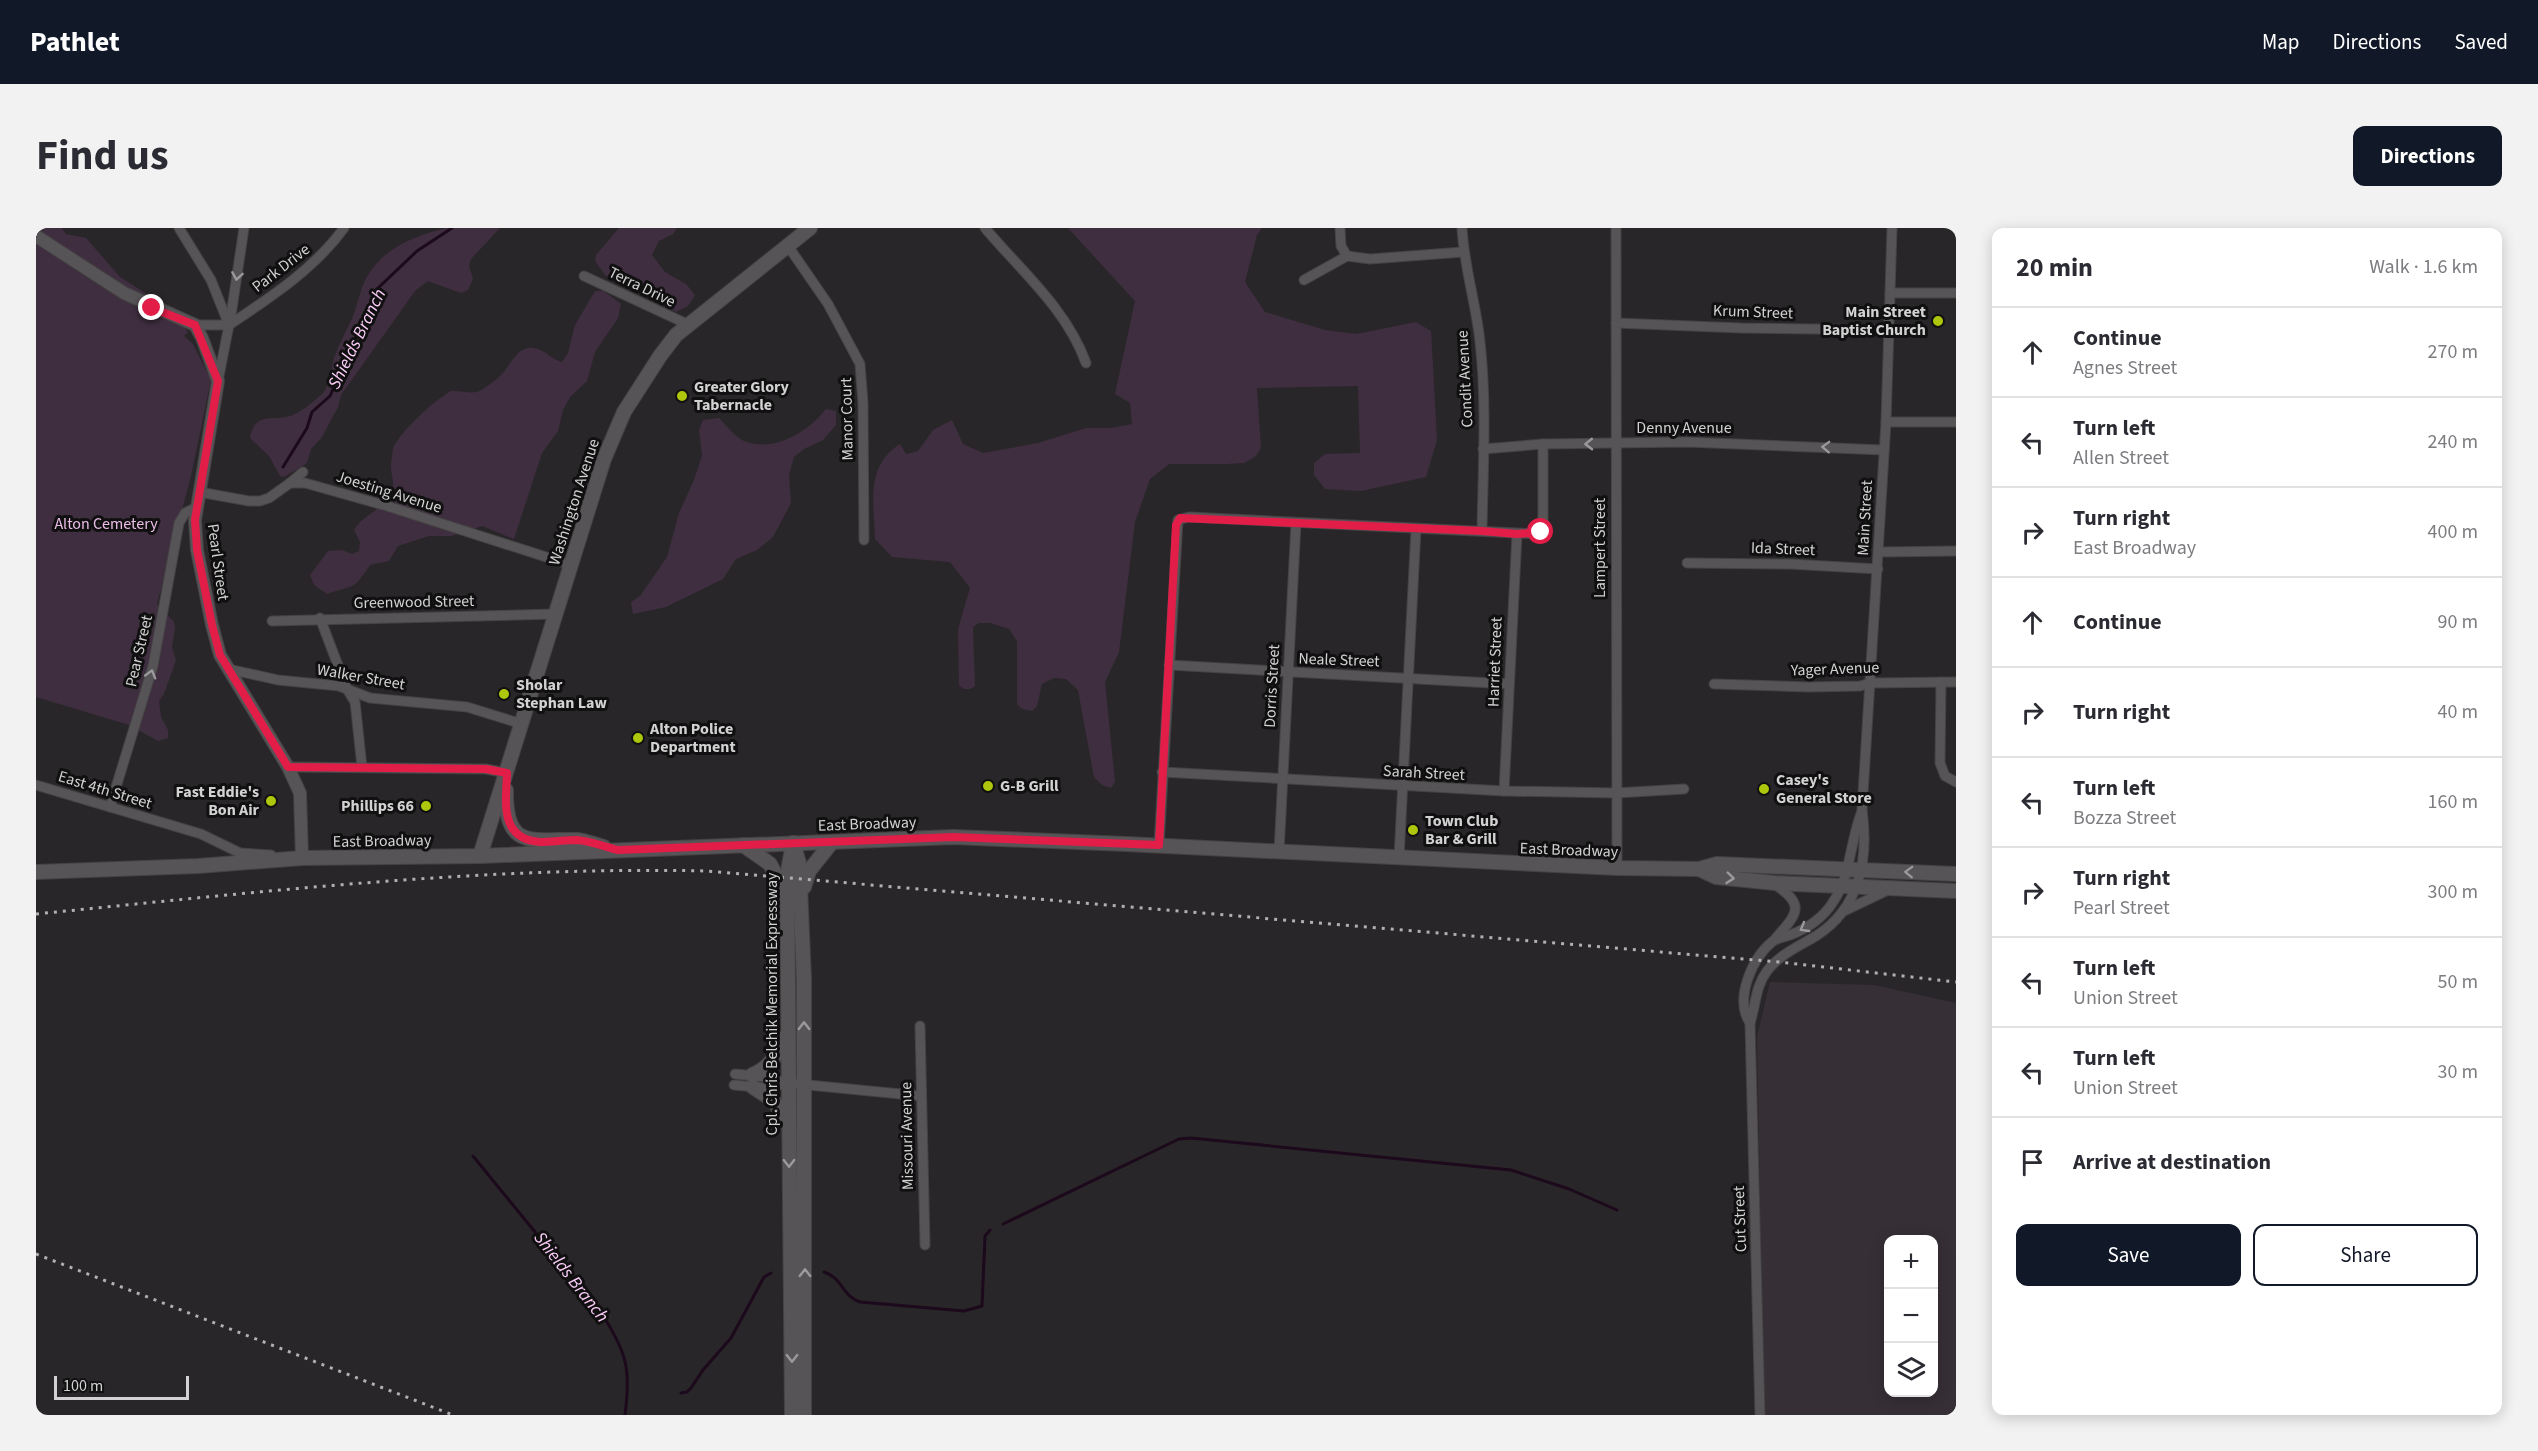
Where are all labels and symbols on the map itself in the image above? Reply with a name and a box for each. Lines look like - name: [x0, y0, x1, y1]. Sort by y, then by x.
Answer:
- street label: Park Drive: [248, 238, 315, 298]
- street label: Terra Drive: [605, 261, 679, 313]
- one-way arrow: [231, 272, 243, 281]
- water label: Shields Branch: [322, 285, 392, 393]
- route end: [138, 294, 164, 320]
- street label: Krum Street: [1713, 300, 1794, 324]
- place label: Main Street Baptist Church: [1822, 301, 1926, 341]
- marker: Main Street Baptist Church: [1931, 314, 1945, 328]
- street label: Condit Avenue: [1451, 330, 1479, 428]
- place label: Greater Glory Tabernacle: [694, 376, 790, 416]
- street label: Manor Court: [835, 377, 859, 461]
- marker: Greater Glory Tabernacle: [675, 389, 689, 403]
- street label: Denny Avenue: [1636, 417, 1732, 439]
- street label: Washington Avenue: [543, 436, 605, 568]
- one-way arrow: [1584, 437, 1593, 450]
- one-way arrow: [1821, 441, 1830, 454]
- street label: Joesting Avenue: [334, 465, 445, 519]
- street label: Main Street: [1852, 479, 1878, 556]
- street label: Lampert Street: [1589, 497, 1611, 598]
- park label: Alton Cemetery: [54, 513, 158, 535]
- route start: [1527, 518, 1553, 544]
- street label: Pearl Street: [202, 522, 234, 602]
- street label: Ida Street: [1750, 537, 1816, 561]
- street label: Greenwood Street: [353, 590, 475, 614]
- street label: Pear Street: [120, 612, 158, 689]
- street label: Harriet Street: [1482, 616, 1508, 707]
- street label: Dorris Street: [1259, 643, 1285, 728]
- street label: Neale Street: [1298, 648, 1381, 672]
- street label: Yager Avenue: [1789, 656, 1880, 682]
- street label: Walker Street: [315, 658, 407, 696]
- one-way arrow: [144, 669, 156, 680]
- place label: Sholar Stephan Law: [516, 674, 607, 714]
- marker: Sholar Stephan Law: [497, 687, 511, 701]
- place label: Alton Police Department: [649, 718, 736, 758]
- marker: Alton Police Department: [631, 731, 645, 745]
- street label: Sarah Street: [1383, 760, 1466, 786]
- street label: East 4th Street: [55, 765, 155, 815]
- place label: Casey's General Store: [1776, 769, 1872, 809]
- place label: G-B Grill: [1000, 775, 1059, 797]
- marker: G-B Grill: [981, 779, 995, 793]
- place label: Fast Eddie's Bon Air: [175, 781, 260, 821]
- marker: Casey's General Store: [1757, 782, 1771, 796]
- marker: Fast Eddie's Bon Air: [264, 794, 278, 808]
- place label: Phillips 66: [341, 795, 414, 817]
- marker: Phillips 66: [419, 799, 433, 813]
- place label: Town Club Bar & Grill: [1425, 810, 1498, 850]
- street label: East Broadway: [817, 811, 917, 837]
- marker: Town Club Bar & Grill: [1406, 823, 1420, 837]
- street label: East Broadway: [333, 829, 432, 853]
- street label: East Broadway: [1519, 837, 1619, 863]
- one-way arrow: [1904, 865, 1913, 878]
- one-way arrow: [1725, 871, 1734, 884]
- street label: Cpl. Chris Belchik Memorial Expressway: [761, 872, 783, 1135]
- one-way arrow: [1800, 920, 1810, 932]
- one-way arrow: [798, 1022, 810, 1031]
- street label: Missouri Avenue: [895, 1082, 919, 1190]
- one-way arrow: [783, 1158, 795, 1167]
- street label: Cut Street: [1728, 1185, 1752, 1253]
- water label: Shields Branch: [528, 1226, 614, 1328]
- one-way arrow: [799, 1268, 811, 1277]
- one-way arrow: [785, 1353, 798, 1362]
- scale bar: [54, 1373, 189, 1400]

